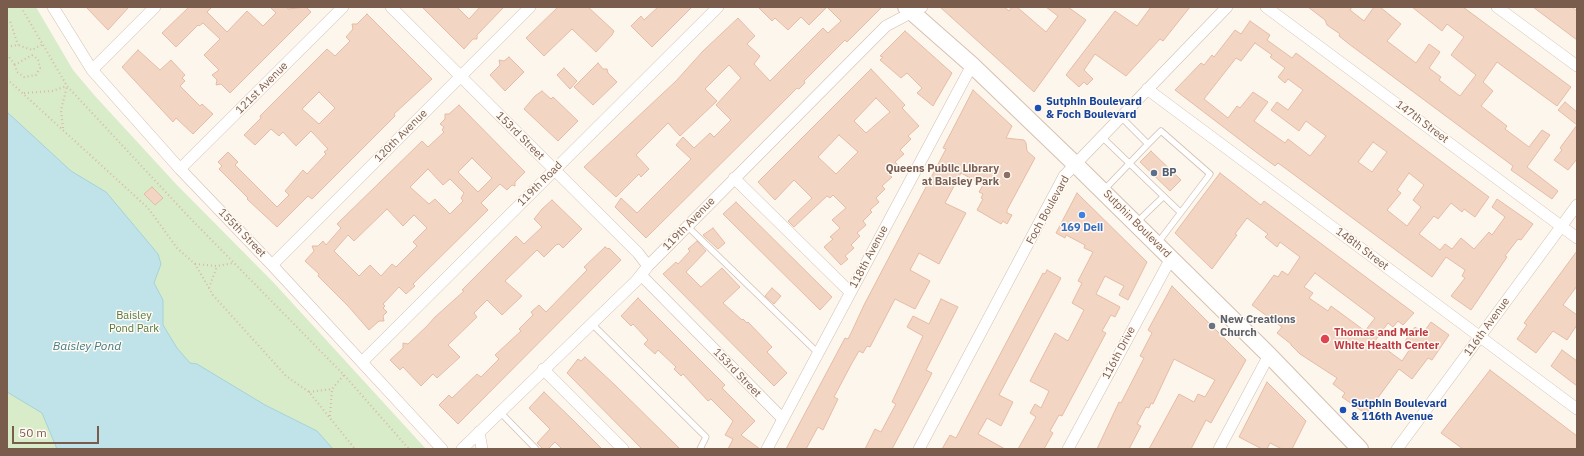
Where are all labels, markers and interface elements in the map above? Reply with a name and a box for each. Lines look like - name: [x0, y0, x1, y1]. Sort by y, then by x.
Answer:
- street label: 121st Avenue: [233, 59, 291, 117]
- place label: Sutphin Boulevard & Foch Boulevard: [1046, 95, 1142, 121]
- street label: 147th Street: [1393, 98, 1451, 146]
- marker: Sutphin Boulevard & Foch Boulevard: [1033, 103, 1043, 113]
- street label: 120th Avenue: [372, 107, 430, 165]
- street label: 153rd Street: [493, 109, 547, 163]
- street label: 119th Road: [515, 159, 565, 209]
- place label: Queens Public Library at Baisley Park: [886, 162, 999, 188]
- place label: BP: [1162, 166, 1177, 180]
- marker: BP: [1149, 168, 1159, 178]
- marker: Queens Public Library at Baisley Park: [1002, 170, 1012, 180]
- street label: Foch Boulevard: [1024, 173, 1072, 247]
- street label: Sutphin Boulevard: [1100, 187, 1174, 261]
- street label: 119th Avenue: [660, 195, 718, 253]
- street label: 155th Street: [215, 206, 269, 260]
- marker: 169 Deii: [1077, 210, 1087, 220]
- place label: 169 Deii: [1061, 221, 1103, 235]
- street label: 118th Avenue: [847, 223, 891, 291]
- street label: 148th Street: [1333, 225, 1391, 273]
- street label: 116th Avenue: [1461, 295, 1513, 359]
- park label: Baisley Pond Park: [109, 309, 159, 335]
- place label: New Creations Church: [1220, 313, 1296, 339]
- marker: New Creations Church: [1207, 321, 1217, 331]
- street label: 116th Drive: [1100, 324, 1138, 382]
- place label: Thomas and Marie White Health Center: [1334, 326, 1439, 352]
- marker: Thomas and Marie White Health Center: [1319, 333, 1331, 345]
- water label: Baisley Pond: [53, 340, 121, 354]
- street label: 153rd Street: [710, 346, 764, 400]
- place label: Sutphin Boulevard & 116th Avenue: [1351, 397, 1447, 423]
- marker: Sutphin Boulevard & 116th Avenue: [1338, 405, 1348, 415]
- scale bar: [14, 418, 101, 444]
- text: 50 m: [19, 425, 47, 440]

